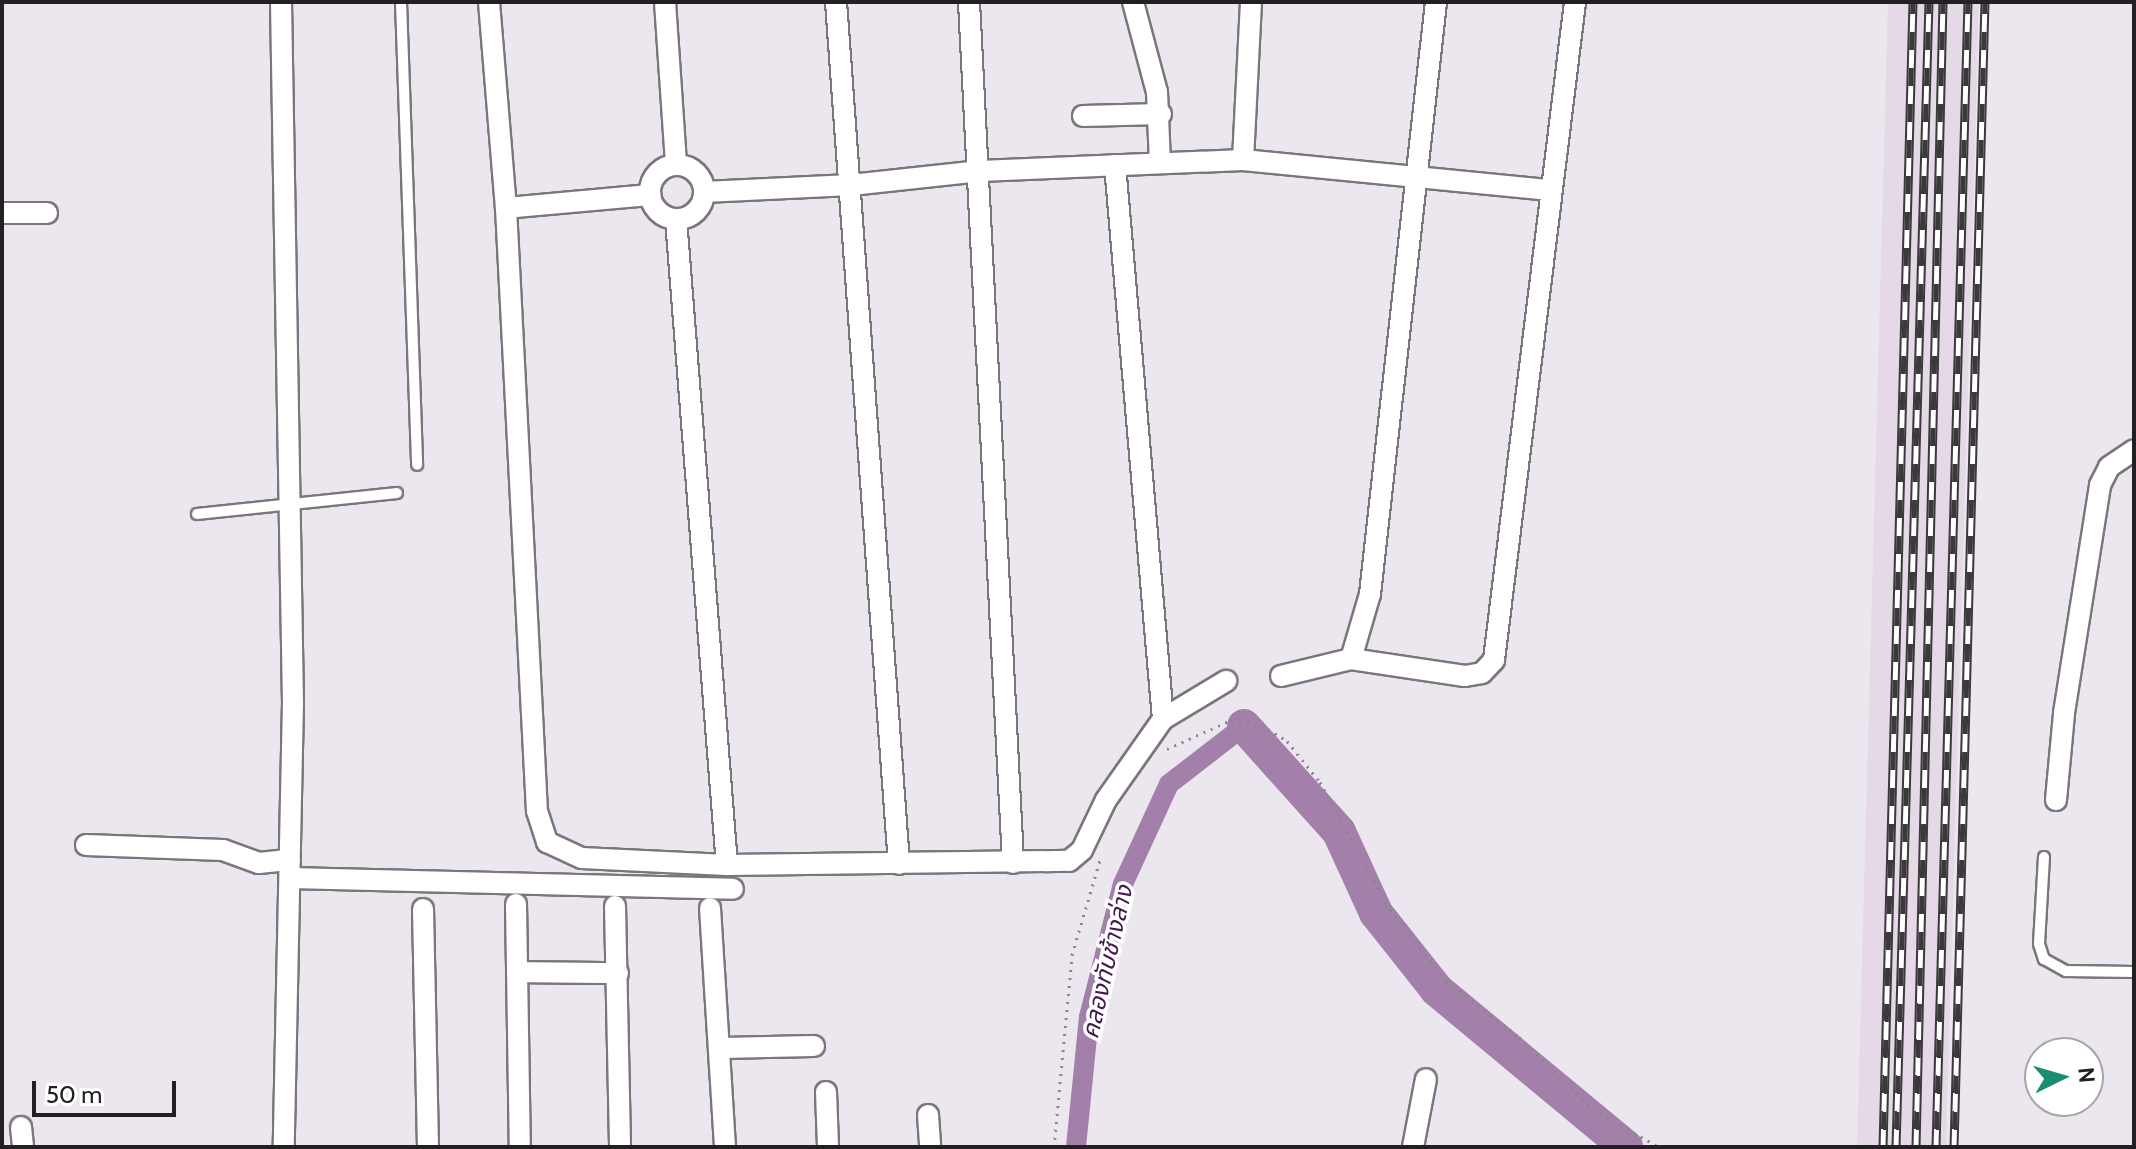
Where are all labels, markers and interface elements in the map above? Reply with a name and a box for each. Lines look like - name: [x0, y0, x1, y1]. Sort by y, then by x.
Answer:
- water label: คลองทับช้างล่าง: [1075, 883, 1139, 1041]
- north arrow: [2024, 1037, 2104, 1117]
- scale bar: [36, 1065, 180, 1115]
- text: N: [2072, 1066, 2101, 1084]
- text: 50 m: [46, 1080, 102, 1109]

